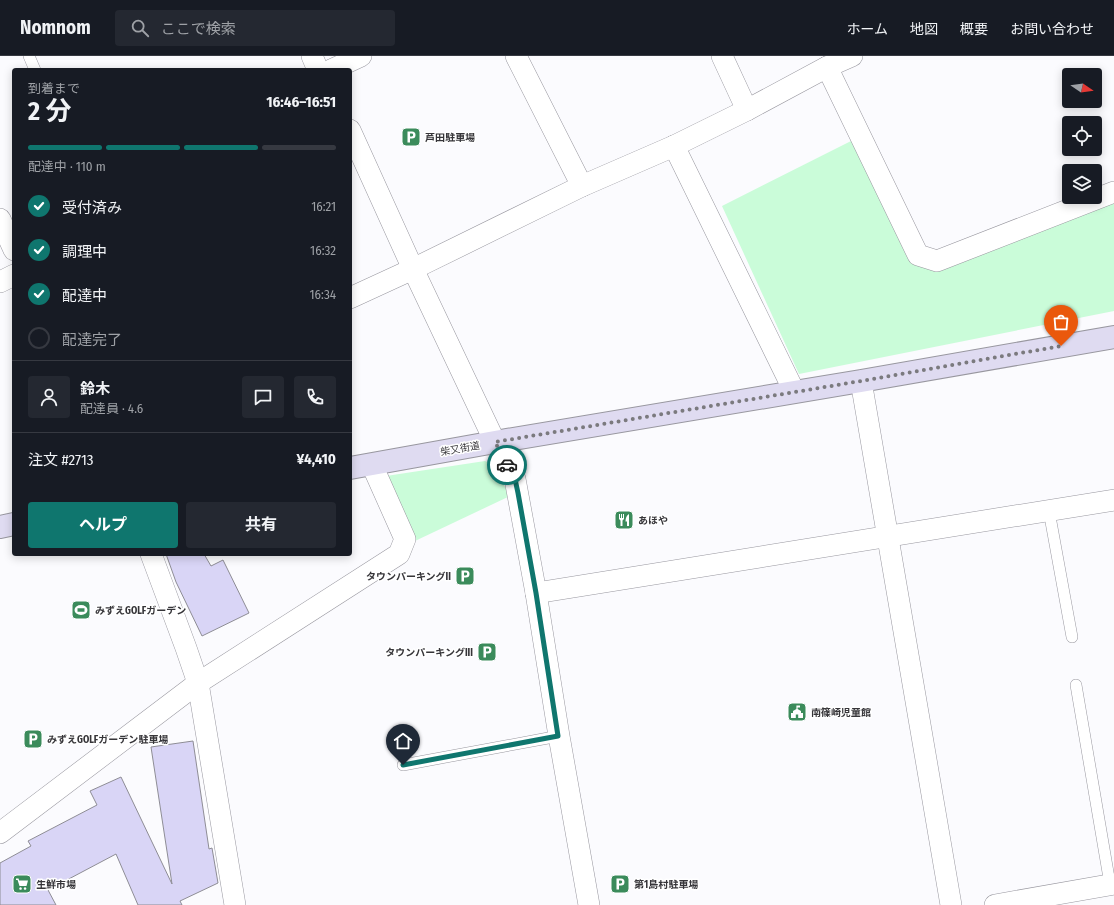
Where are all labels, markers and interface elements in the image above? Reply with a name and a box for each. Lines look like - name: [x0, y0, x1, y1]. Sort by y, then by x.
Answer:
- search box: [115, 10, 395, 46]
- text: Nomnom: [20, 16, 91, 39]
- icon: search: [129, 17, 151, 39]
- text: ここで検索: [161, 20, 236, 38]
- text: ホーム: [846, 21, 888, 38]
- text: 地図: [910, 21, 938, 38]
- text: 概要: [960, 21, 988, 38]
- text: お問い合わせ: [1010, 21, 1094, 38]
- north arrow: [1062, 68, 1102, 108]
- map controls: [1062, 68, 1102, 204]
- text: 到着まで: [28, 81, 80, 96]
- text: 16:46–16:51: [266, 93, 336, 111]
- text: 2 分: [28, 96, 71, 127]
- button: locate: [1062, 116, 1102, 156]
- parking icon: 芦田駐車場: [400, 126, 422, 148]
- place label: 芦田駐車場: [425, 132, 475, 144]
- text: 配達中 · 110 m: [28, 159, 106, 174]
- button: layers: [1062, 164, 1102, 204]
- icon: check: [28, 195, 50, 217]
- text: 受付済み: [62, 199, 122, 217]
- text: 16:21: [311, 199, 336, 214]
- icon: check: [28, 239, 50, 261]
- text: 調理中: [62, 243, 107, 261]
- text: 16:32: [310, 243, 336, 258]
- icon: check: [28, 283, 50, 305]
- text: 配達中: [62, 287, 107, 305]
- text: 16:34: [310, 287, 336, 302]
- pin: [1044, 305, 1078, 346]
- icon: bag: [1050, 311, 1072, 333]
- text: 配達完了: [62, 331, 122, 349]
- button: person: [28, 376, 70, 418]
- button: chat: [242, 376, 284, 418]
- button: phone: [294, 376, 336, 418]
- text: 鈴木: [80, 380, 110, 398]
- text: 配達員 · 4.6: [80, 401, 143, 416]
- street label: 柴又街道: [439, 440, 481, 458]
- courier: [487, 445, 527, 485]
- text: ¥4,410: [297, 450, 336, 468]
- text: 注文 #2713: [28, 451, 94, 469]
- icon: car: [496, 454, 518, 476]
- button: ヘルプ: [28, 502, 178, 548]
- button: 共有: [186, 502, 336, 548]
- restaurant icon: あほや: [613, 509, 635, 531]
- place label: あほや: [638, 515, 668, 527]
- parking icon: タウンパーキングII: [454, 565, 476, 587]
- place label: タウンパーキングII: [366, 571, 451, 583]
- sports icon: みずえGOLFガーデン: [70, 599, 92, 621]
- place label: みずえGOLFガーデン: [95, 605, 186, 617]
- parking icon: タウンパーキングIII: [476, 641, 498, 663]
- place label: タウンパーキングIII: [385, 647, 473, 659]
- public building icon: 南篠崎児童館: [786, 701, 808, 723]
- place label: 南篠崎児童館: [811, 707, 871, 719]
- pin: [386, 724, 420, 765]
- parking icon: みずえGOLFガーデン駐車場: [22, 728, 44, 750]
- icon: home: [392, 730, 414, 752]
- place label: みずえGOLFガーデン駐車場: [47, 734, 168, 746]
- supermarket icon: 生鮮市場: [11, 873, 33, 895]
- parking icon: 第1島村駐車場: [609, 873, 631, 895]
- place label: 生鮮市場: [36, 879, 76, 891]
- place label: 第1島村駐車場: [634, 879, 698, 891]

